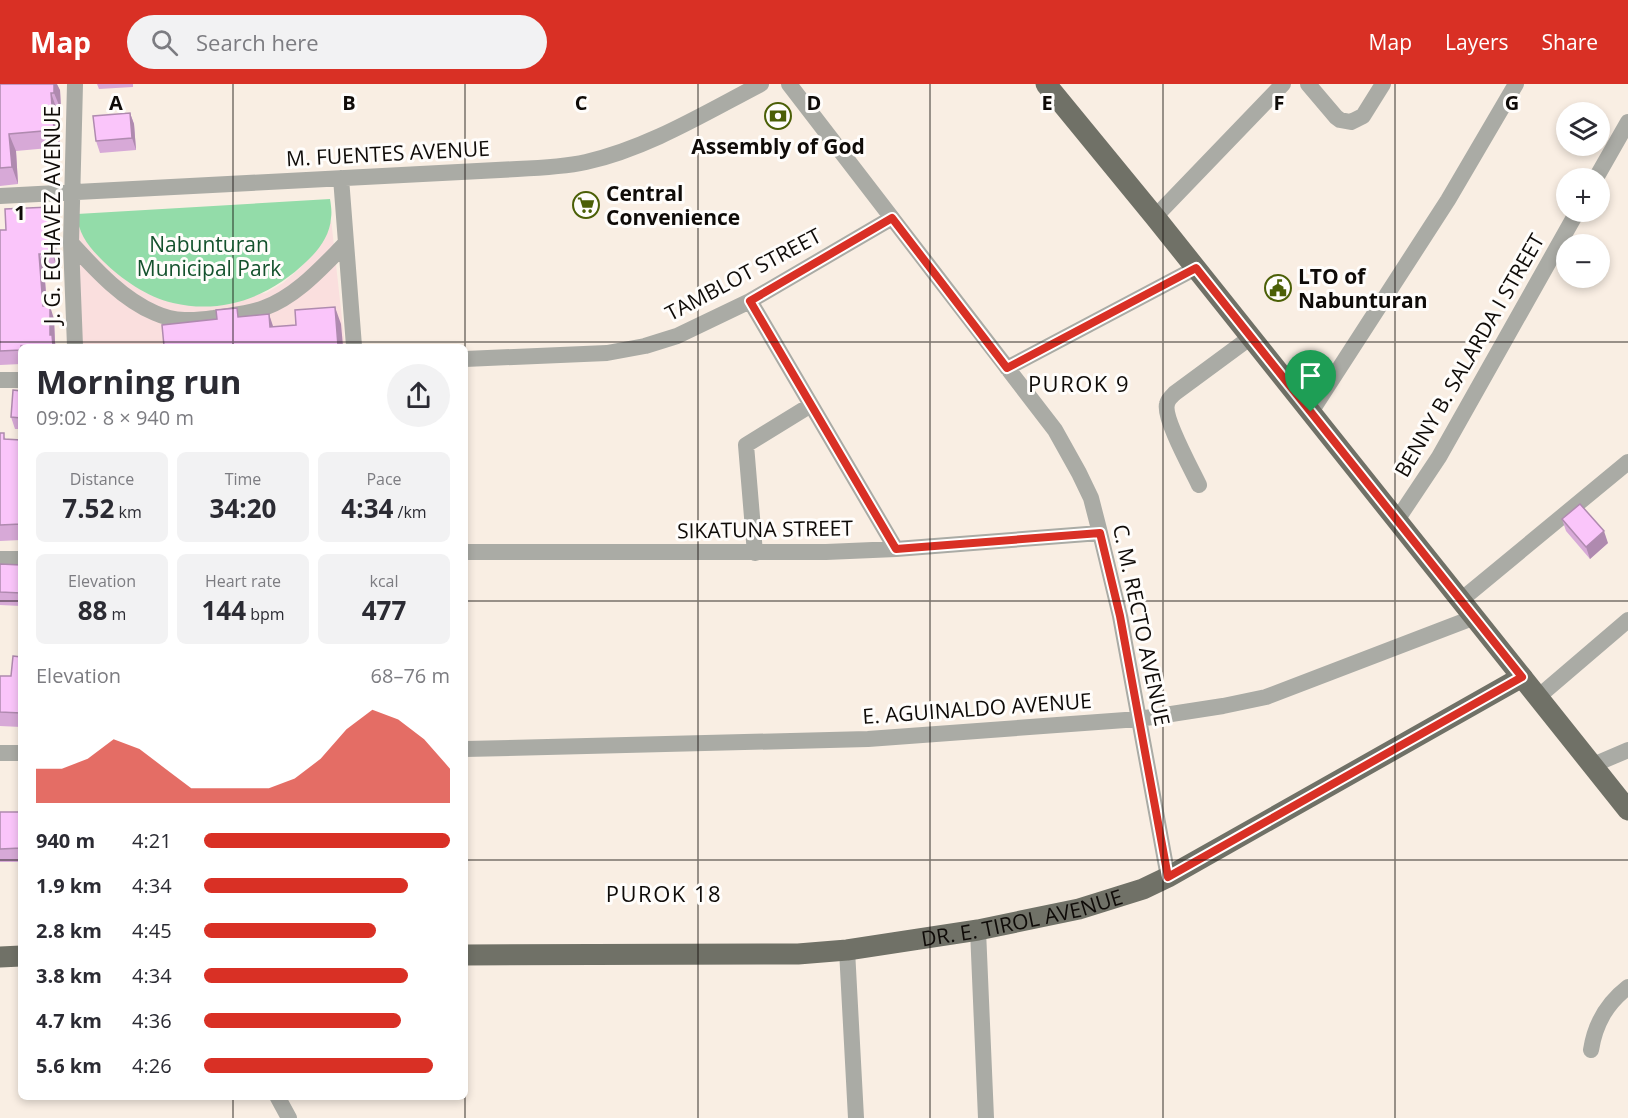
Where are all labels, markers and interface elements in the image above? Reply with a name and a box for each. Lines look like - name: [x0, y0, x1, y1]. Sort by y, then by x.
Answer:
- search box: [127, 15, 547, 69]
- text: Map: [30, 23, 91, 61]
- icon: search: [148, 26, 181, 59]
- text: Search here: [196, 27, 319, 57]
- text: Map: [1369, 28, 1412, 56]
- text: Layers: [1445, 28, 1509, 56]
- text: Share: [1542, 28, 1598, 56]
- text: A: [109, 89, 123, 116]
- text: B: [342, 89, 356, 116]
- text: C: [575, 89, 588, 116]
- text: D: [807, 89, 821, 116]
- text: E: [1041, 89, 1053, 116]
- text: F: [1274, 89, 1284, 116]
- text: G: [1505, 89, 1519, 116]
- bank icon: Assembly of God: [763, 101, 793, 131]
- map controls: [1556, 102, 1610, 288]
- button: layers: [1556, 102, 1610, 156]
- street label: J. G. ECHAVEZ AVENUE: [38, 106, 66, 326]
- place label: Assembly of God: [691, 132, 865, 160]
- street label: M. FUENTES AVENUE: [285, 134, 491, 172]
- button: +: [1556, 168, 1610, 222]
- place label: Central Convenience: [606, 179, 740, 231]
- supermarket icon: Central Convenience: [571, 190, 601, 220]
- text: 1: [14, 199, 26, 226]
- street label: TAMBLOT STREET: [660, 221, 826, 327]
- street label: BENNY B. SALARDA I STREET: [1388, 228, 1551, 482]
- park label: Nabunturan Municipal Park: [137, 230, 281, 282]
- button: −: [1556, 234, 1610, 288]
- place label: LTO of Nabunturan: [1298, 262, 1428, 314]
- public building icon: LTO of Nabunturan: [1263, 273, 1293, 303]
- pin: [1285, 350, 1336, 412]
- text: Morning run: [36, 359, 242, 404]
- icon: arrive: [1294, 359, 1327, 392]
- button: share: [387, 364, 450, 427]
- district label: PUROK 9: [1028, 368, 1130, 398]
- text: 09:02 · 8 × 940 m: [36, 404, 194, 431]
- text: Distance: [70, 468, 134, 490]
- text: Time: [225, 468, 261, 490]
- text: Pace: [366, 468, 402, 490]
- text: 7.52: [62, 490, 114, 526]
- text: 34:20: [210, 490, 276, 526]
- text: 4:34: [341, 490, 393, 526]
- text: km: [114, 501, 142, 523]
- text: /km: [393, 501, 427, 523]
- street label: SIKATUNA STREET: [677, 513, 854, 545]
- street label: C. M. RECTO AVENUE: [1107, 522, 1177, 728]
- text: Elevation: [68, 570, 136, 592]
- text: Heart rate: [205, 570, 281, 592]
- text: kcal: [370, 570, 399, 592]
- text: 88: [78, 592, 107, 628]
- text: 144: [201, 592, 246, 628]
- text: 477: [362, 592, 406, 628]
- text: m: [107, 603, 126, 625]
- text: bpm: [246, 603, 285, 625]
- text: Elevation: [36, 662, 121, 689]
- text: 68–76 m: [371, 662, 450, 689]
- street label: E. AGUINALDO AVENUE: [861, 686, 1093, 730]
- text: 940 m: [36, 827, 95, 854]
- text: 4:21: [132, 827, 172, 854]
- text: 1.9 km: [36, 872, 102, 899]
- text: 4:34: [132, 872, 172, 899]
- district label: PUROK 18: [606, 878, 722, 908]
- street label: DR. E. TIROL AVENUE: [919, 882, 1126, 952]
- text: 2.8 km: [36, 917, 102, 944]
- text: 4:45: [132, 917, 172, 944]
- text: 3.8 km: [36, 962, 102, 989]
- text: 4:34: [132, 962, 172, 989]
- text: 4.7 km: [36, 1007, 102, 1034]
- text: 4:36: [132, 1007, 172, 1034]
- text: 5.6 km: [36, 1052, 102, 1079]
- text: 4:26: [132, 1052, 172, 1079]

